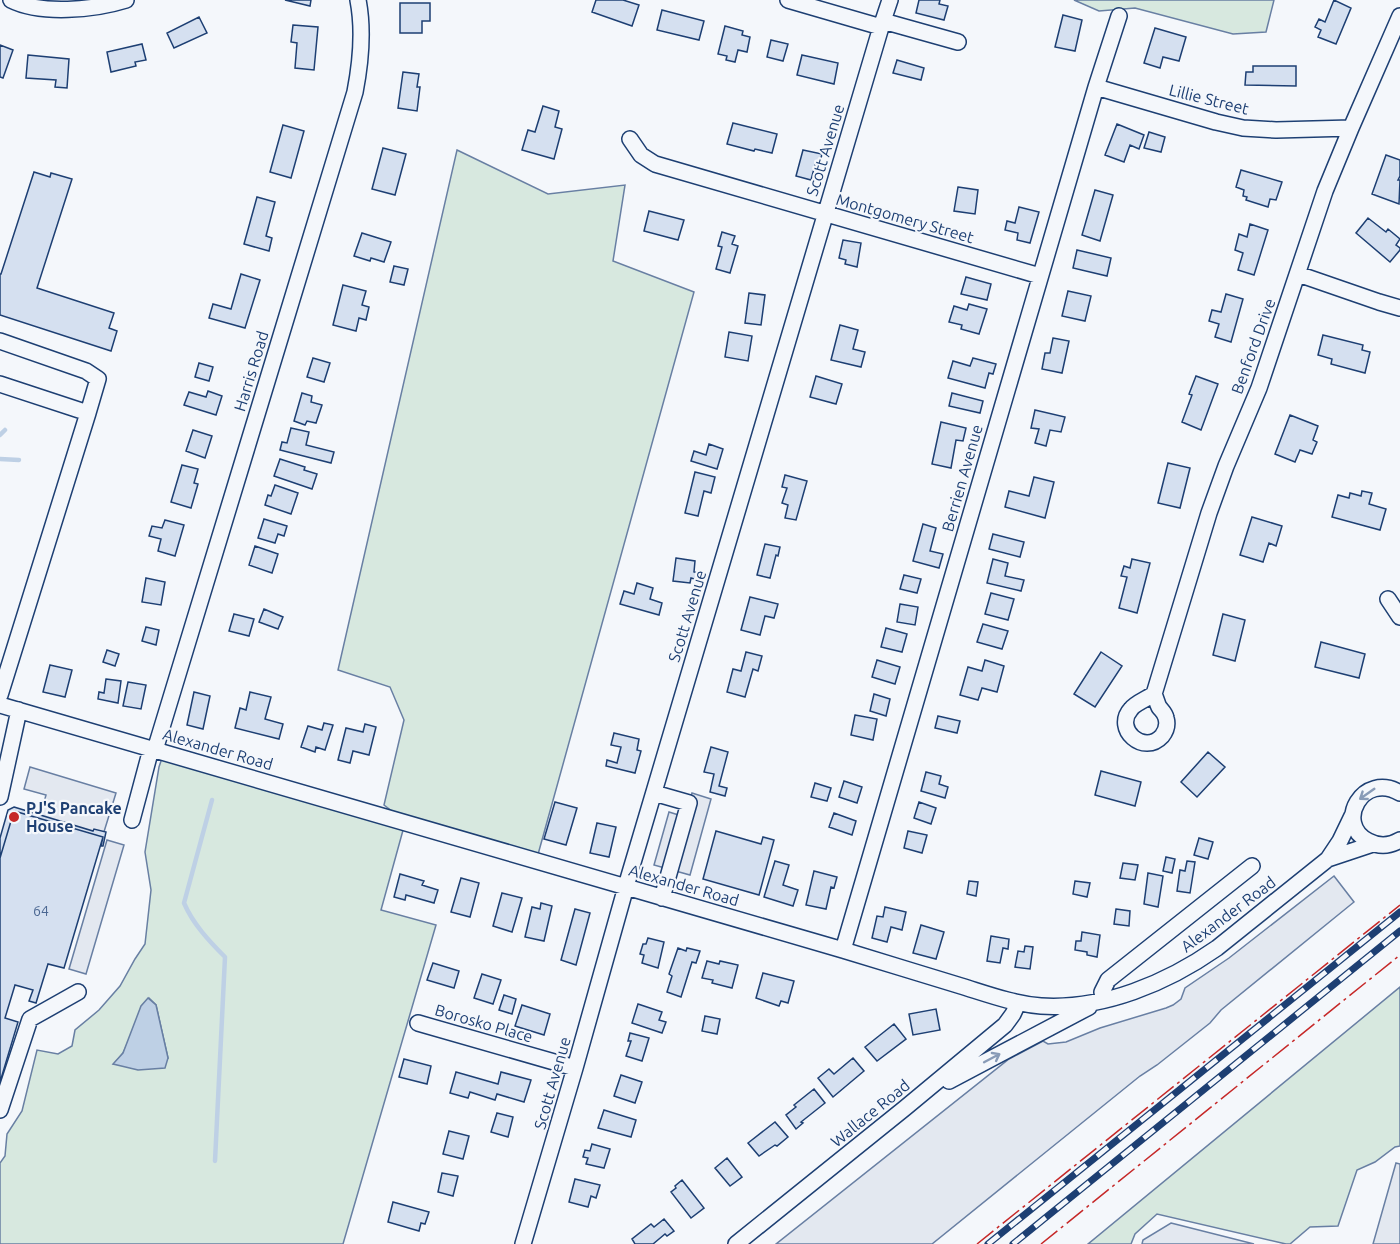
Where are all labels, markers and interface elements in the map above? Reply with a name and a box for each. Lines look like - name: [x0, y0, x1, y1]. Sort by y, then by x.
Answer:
- street label: Lillie Street: [1167, 80, 1251, 118]
- street label: Scott Avenue: [802, 102, 848, 198]
- street label: Montgomery Street: [834, 190, 977, 246]
- street label: Benford Drive: [1227, 296, 1279, 396]
- street label: Harris Road: [230, 329, 272, 413]
- street label: Berrien Avenue: [938, 422, 986, 534]
- street label: Scott Avenue: [664, 568, 710, 664]
- street label: Alexander Road: [161, 725, 275, 773]
- one-way arrow: [1359, 787, 1375, 800]
- place label: PJ'S Pancake House: [26, 799, 122, 835]
- marker: PJ'S Pancake House: [7, 810, 21, 824]
- street label: Alexander Road: [627, 861, 741, 909]
- street label: Alexander Road: [1177, 873, 1279, 955]
- house number: 64: [33, 903, 49, 919]
- street label: Borosko Place: [433, 1000, 535, 1046]
- street label: Scott Avenue: [530, 1035, 574, 1131]
- one-way arrow: [983, 1052, 1000, 1064]
- street label: Wallace Road: [827, 1076, 913, 1150]

